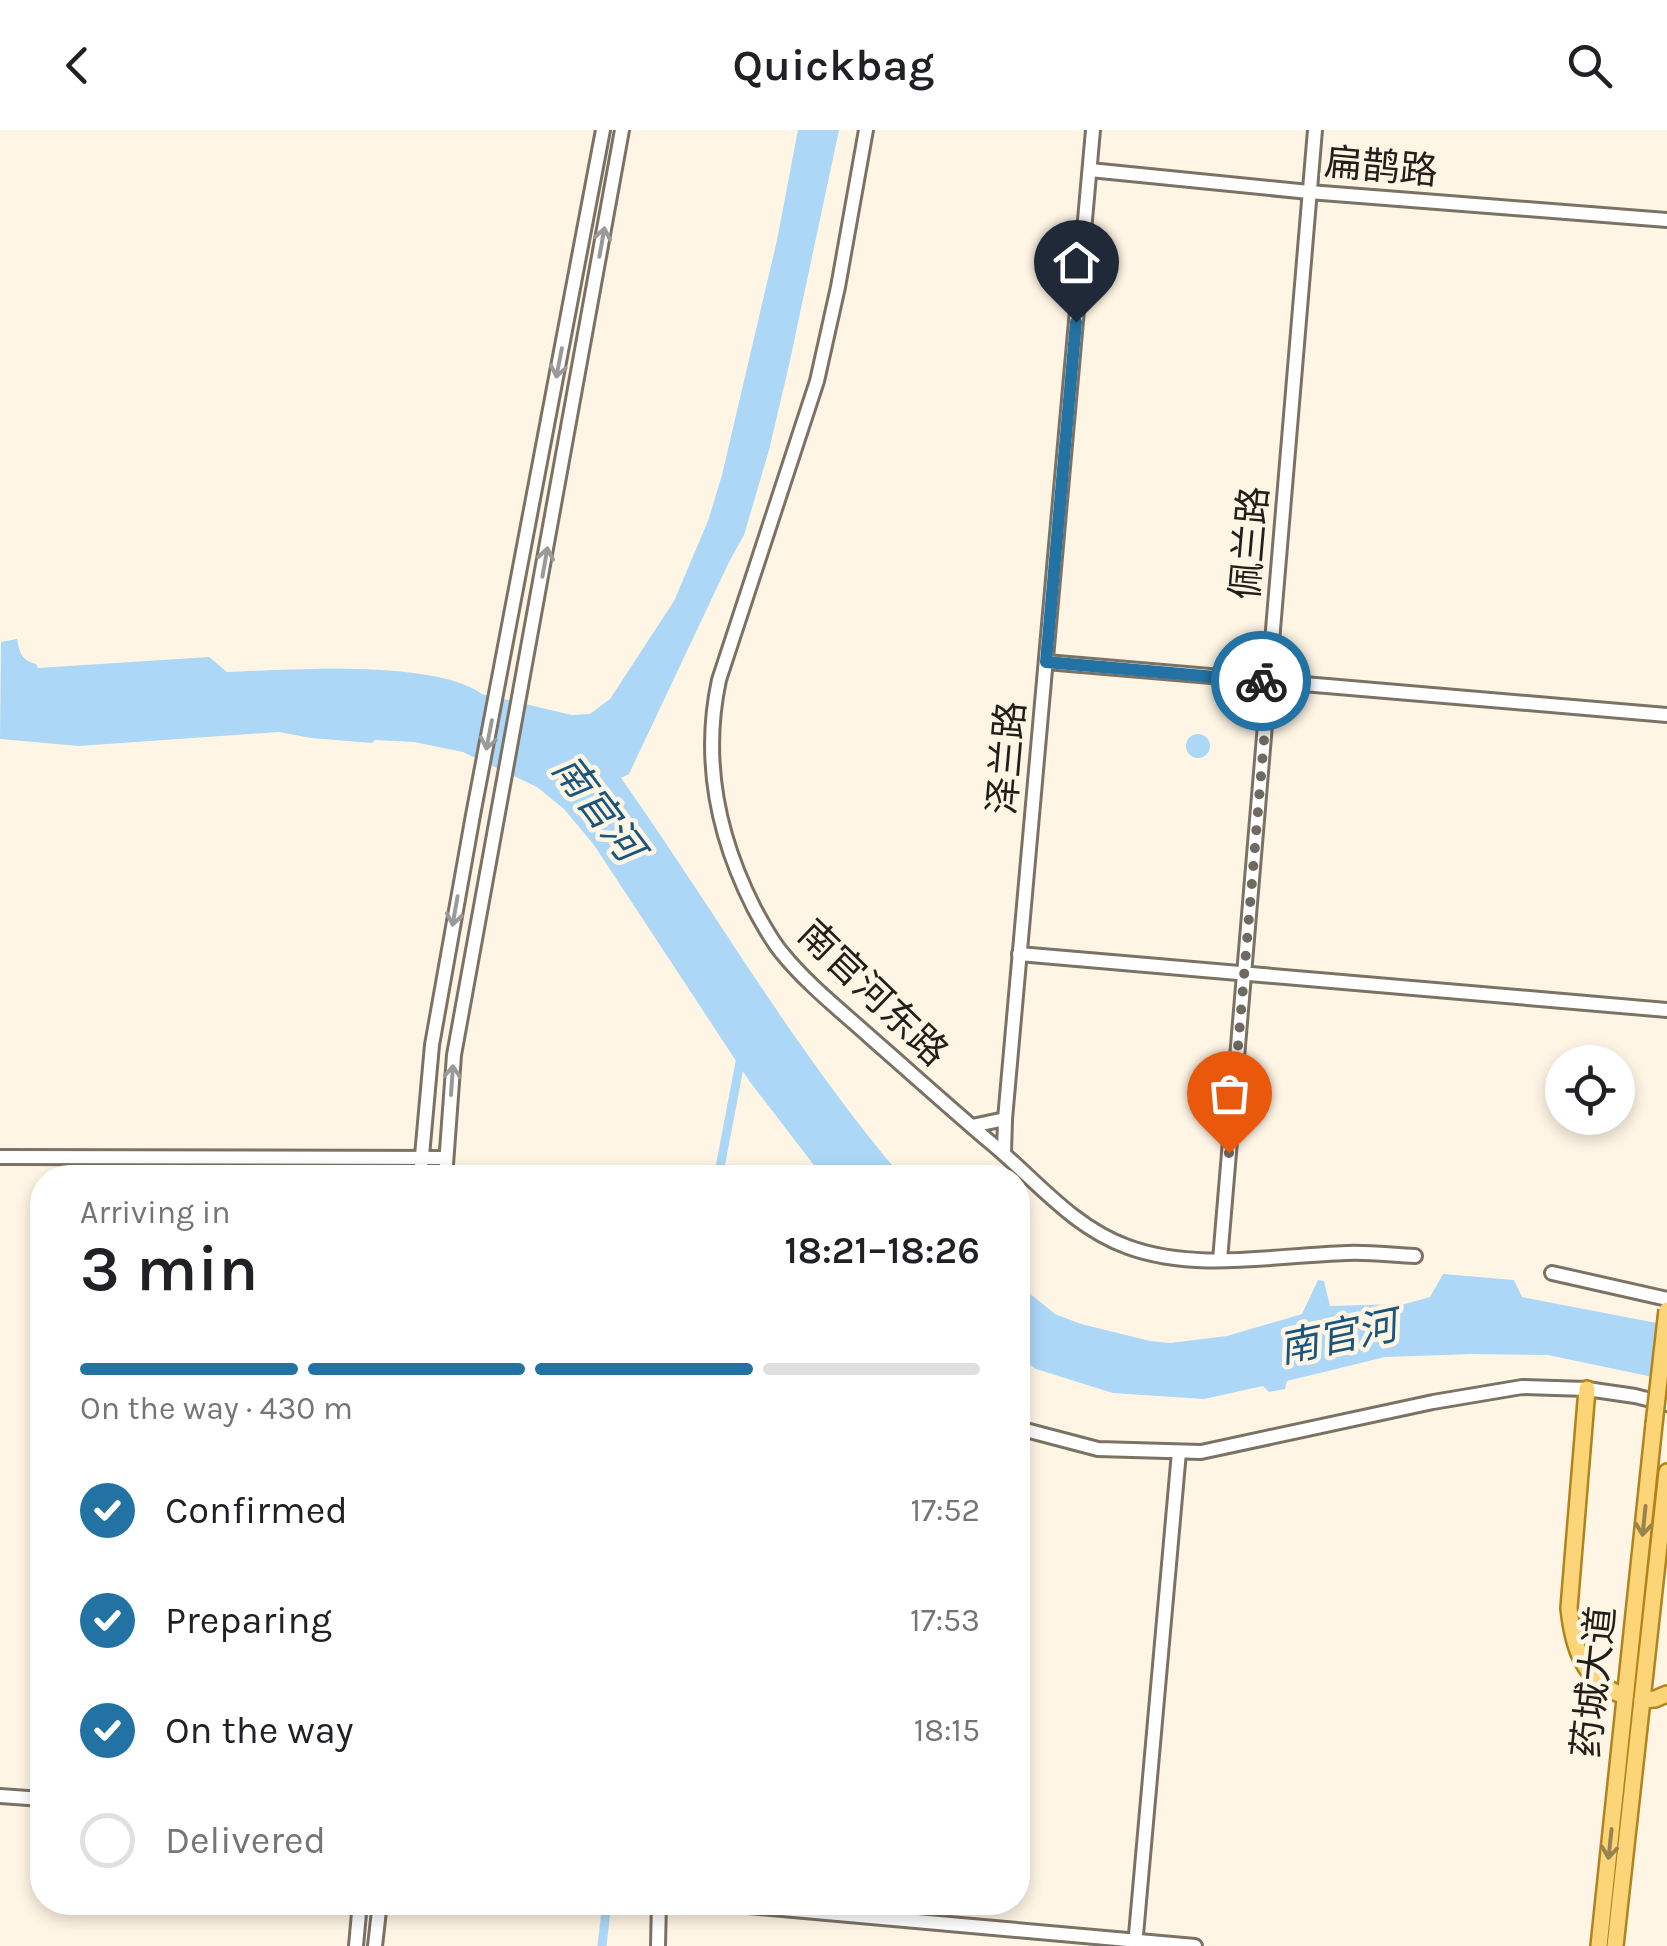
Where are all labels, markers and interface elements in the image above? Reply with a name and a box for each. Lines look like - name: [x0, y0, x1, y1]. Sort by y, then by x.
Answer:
- icon: back: [50, 38, 105, 93]
- icon: search: [1562, 38, 1617, 93]
- text: Quickbag: [733, 39, 934, 91]
- street label: 扁鹊路: [1322, 140, 1440, 194]
- pin: [1034, 220, 1119, 323]
- one-way arrow: [593, 226, 612, 258]
- icon: home: [1049, 235, 1104, 290]
- one-way arrow: [549, 347, 568, 379]
- street label: 佩兰路: [1223, 484, 1277, 602]
- one-way arrow: [536, 546, 555, 578]
- courier: [1211, 631, 1311, 731]
- icon: bike: [1234, 654, 1289, 709]
- street label: 泽兰路: [980, 699, 1034, 817]
- one-way arrow: [478, 718, 497, 750]
- water label: 南官河: [543, 746, 657, 876]
- one-way arrow: [445, 895, 464, 927]
- street label: 南官河东路: [789, 911, 957, 1075]
- map controls: [1545, 1045, 1635, 1135]
- button: locate: [1545, 1045, 1635, 1135]
- pin: [1187, 1051, 1272, 1154]
- one-way arrow: [443, 1065, 462, 1097]
- icon: bag: [1202, 1066, 1257, 1121]
- text: Arriving in: [80, 1194, 231, 1231]
- text: 18:21–18:26: [784, 1228, 980, 1273]
- text: 3 min: [80, 1230, 258, 1306]
- water label: 南官河: [1274, 1300, 1408, 1372]
- text: On the way · 430 m: [80, 1390, 353, 1427]
- icon: check: [80, 1483, 135, 1538]
- text: Confirmed: [165, 1488, 348, 1533]
- text: 17:52: [910, 1492, 980, 1529]
- one-way arrow: [1634, 1504, 1653, 1536]
- icon: check: [80, 1593, 135, 1648]
- text: Preparing: [165, 1598, 332, 1643]
- text: 17:53: [910, 1602, 980, 1639]
- street label: 药城大道: [1564, 1604, 1624, 1760]
- icon: check: [80, 1703, 135, 1758]
- text: On the way: [165, 1708, 353, 1753]
- text: 18:15: [914, 1712, 980, 1749]
- text: Delivered: [165, 1818, 326, 1863]
- one-way arrow: [1600, 1828, 1619, 1860]

